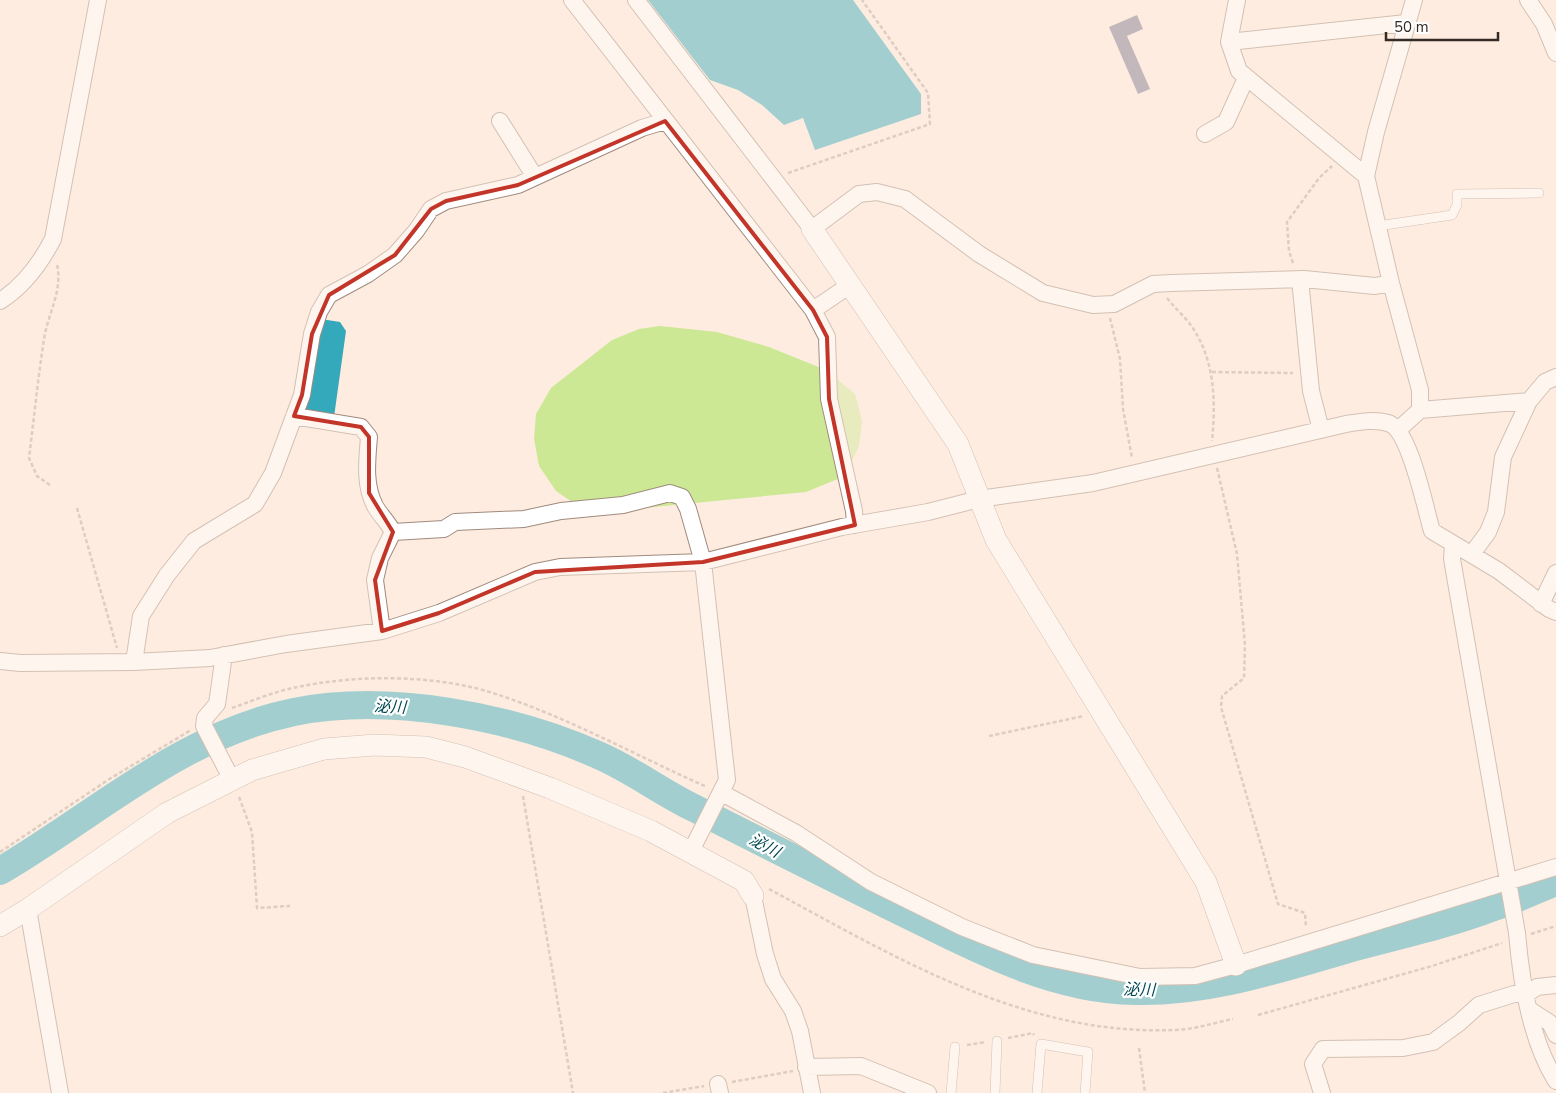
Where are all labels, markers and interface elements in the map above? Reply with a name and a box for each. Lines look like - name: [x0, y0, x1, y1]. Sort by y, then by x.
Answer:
- scale bar: [1386, 10, 1498, 42]
- text: 50 m: [1394, 17, 1429, 37]
- water label: 泌川: [373, 695, 408, 719]
- water label: 泌川: [745, 829, 786, 864]
- water label: 泌川: [1123, 979, 1157, 1001]

